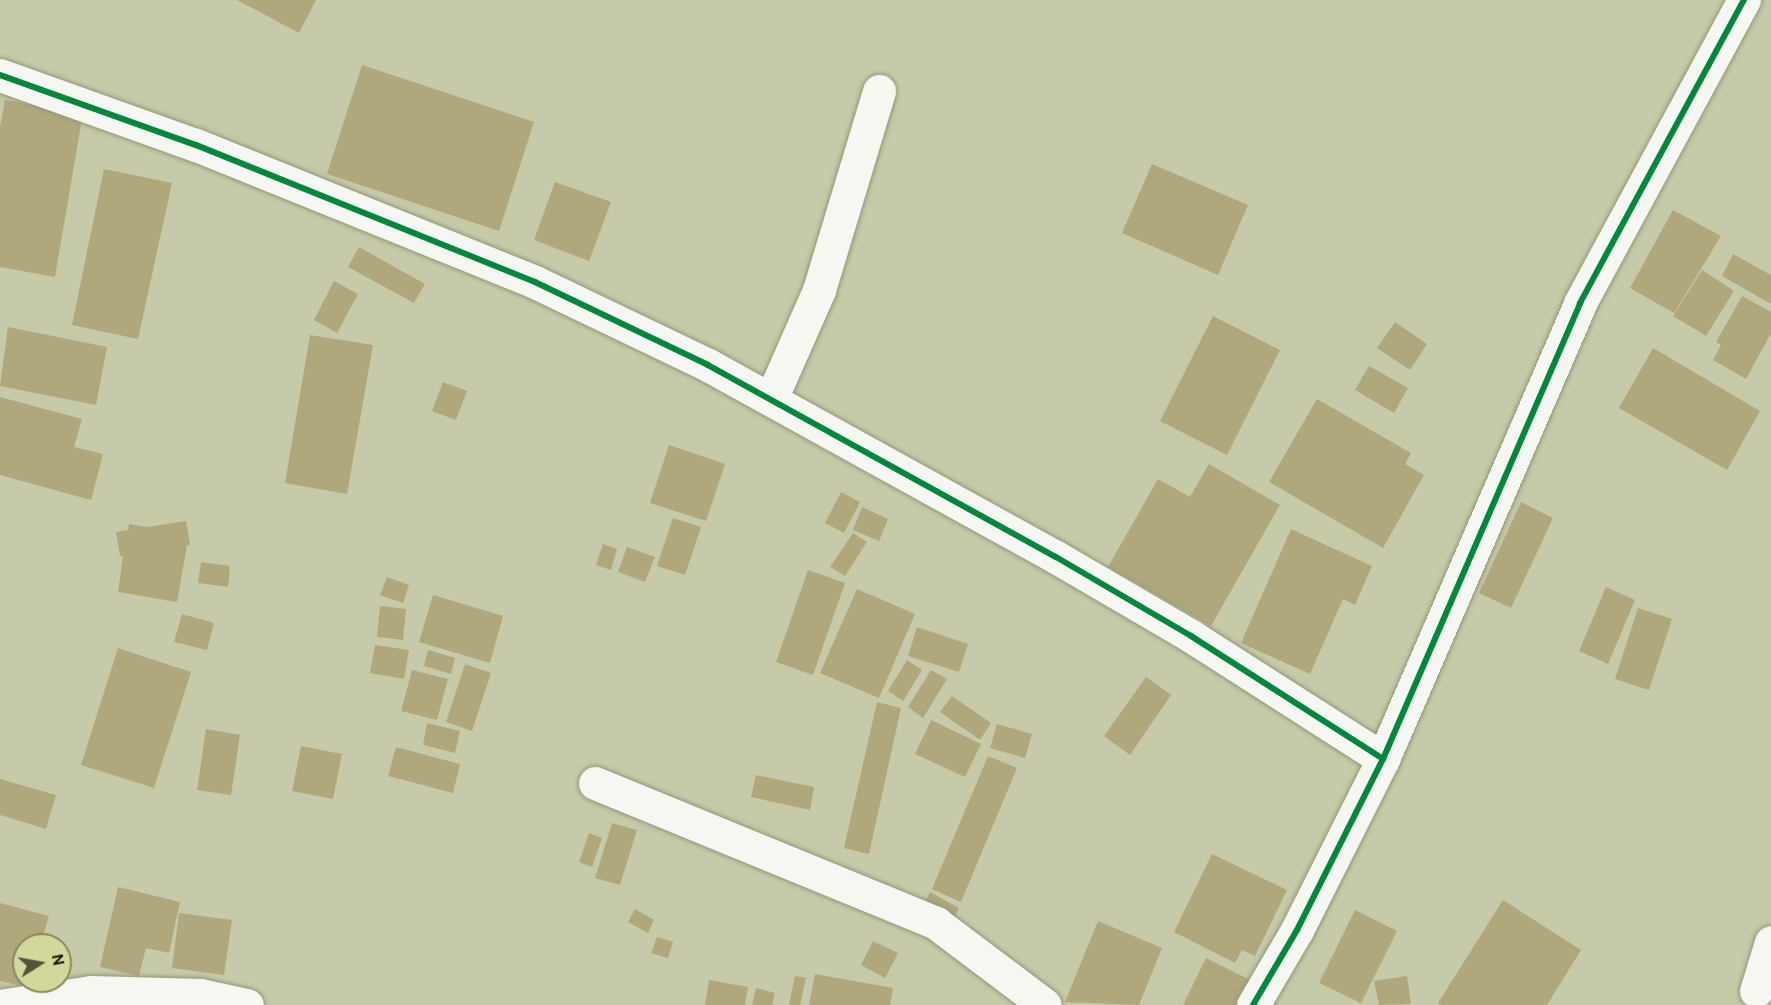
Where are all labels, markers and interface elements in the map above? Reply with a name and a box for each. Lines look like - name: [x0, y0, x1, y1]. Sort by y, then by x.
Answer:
- north arrow: [12, 933, 72, 993]
- text: N: [48, 952, 69, 967]

